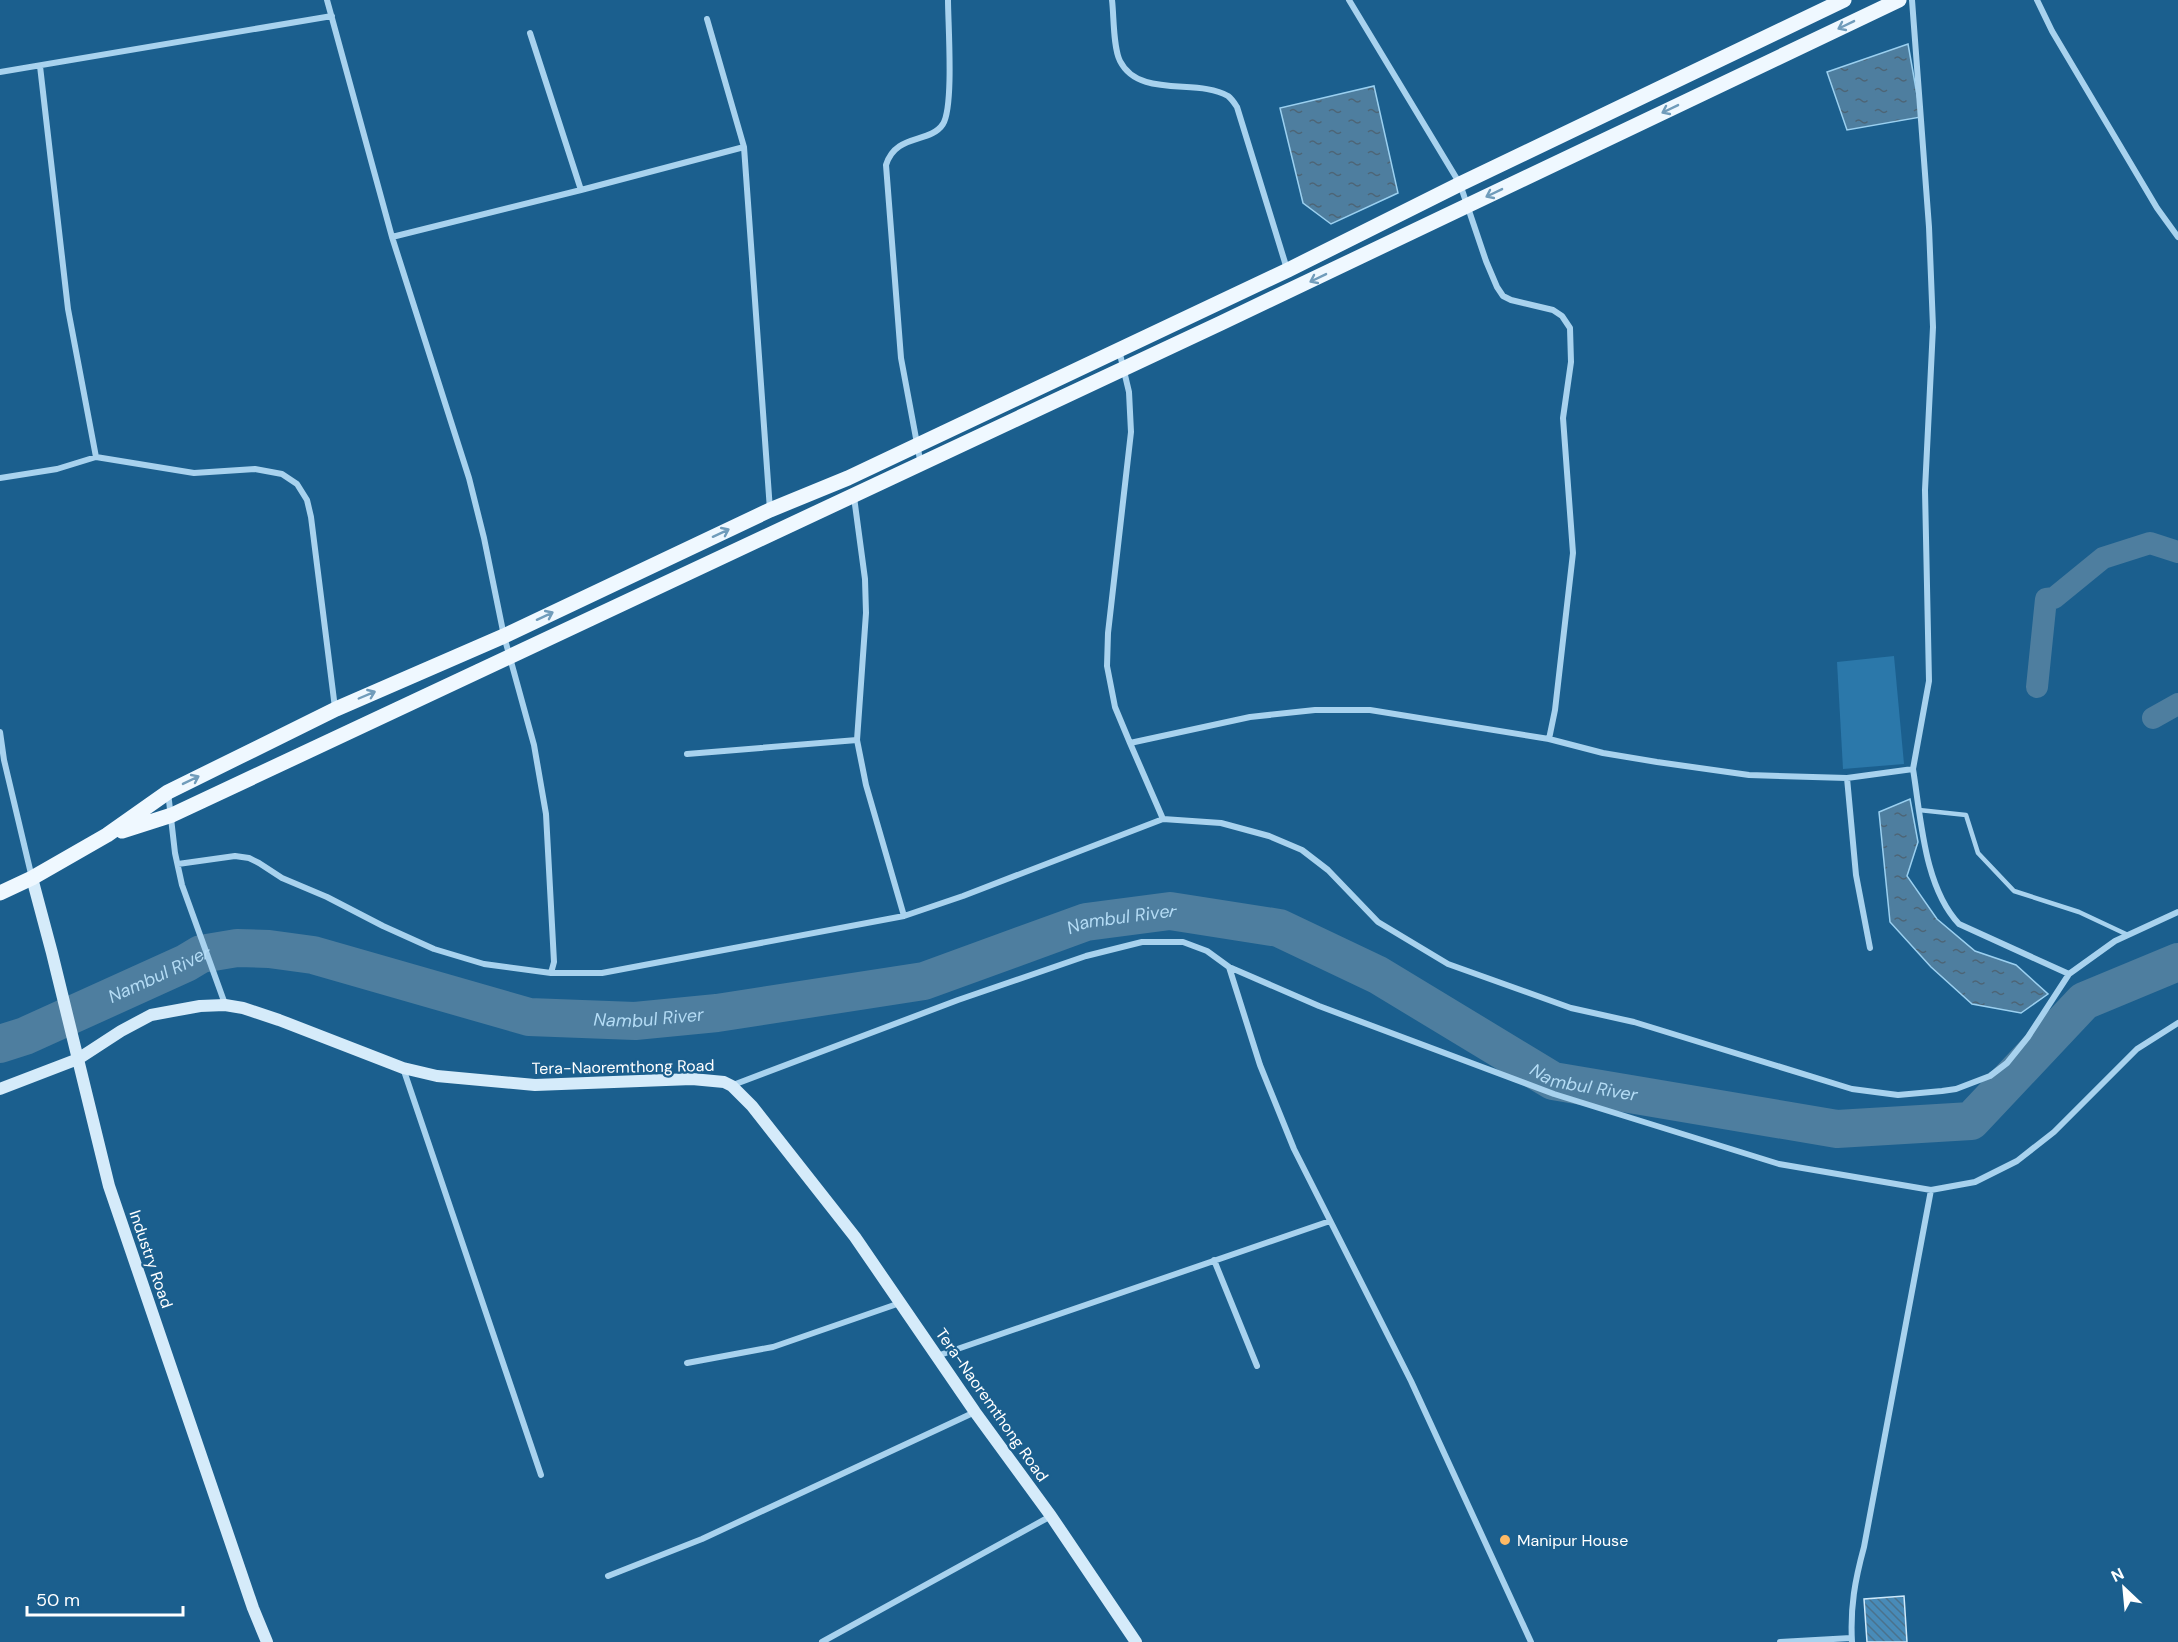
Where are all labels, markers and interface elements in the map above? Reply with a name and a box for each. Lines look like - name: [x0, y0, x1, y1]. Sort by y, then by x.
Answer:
- one-way arrow: [1838, 20, 1856, 32]
- one-way arrow: [1662, 104, 1680, 116]
- one-way arrow: [1486, 188, 1504, 200]
- one-way arrow: [1310, 272, 1328, 284]
- one-way arrow: [712, 527, 730, 539]
- one-way arrow: [535, 610, 553, 622]
- one-way arrow: [357, 689, 375, 700]
- one-way arrow: [182, 774, 200, 786]
- water label: Nambul River: [1063, 899, 1179, 940]
- water label: Nambul River: [104, 941, 213, 1009]
- water label: Nambul River: [593, 1002, 706, 1033]
- street label: Tera-Naoremthong Road: [531, 1055, 715, 1079]
- water label: Nambul River: [1525, 1058, 1641, 1107]
- street label: Industry Road: [124, 1207, 178, 1311]
- street label: Tera-Naoremthong Road: [931, 1324, 1053, 1486]
- place label: Manipur House: [1517, 1530, 1628, 1551]
- marker: Manipur House: [1498, 1533, 1512, 1547]
- north arrow: [2094, 1558, 2154, 1618]
- text: N: [2108, 1563, 2127, 1587]
- scale bar: [27, 1579, 183, 1617]
- text: 50 m: [36, 1588, 80, 1612]

